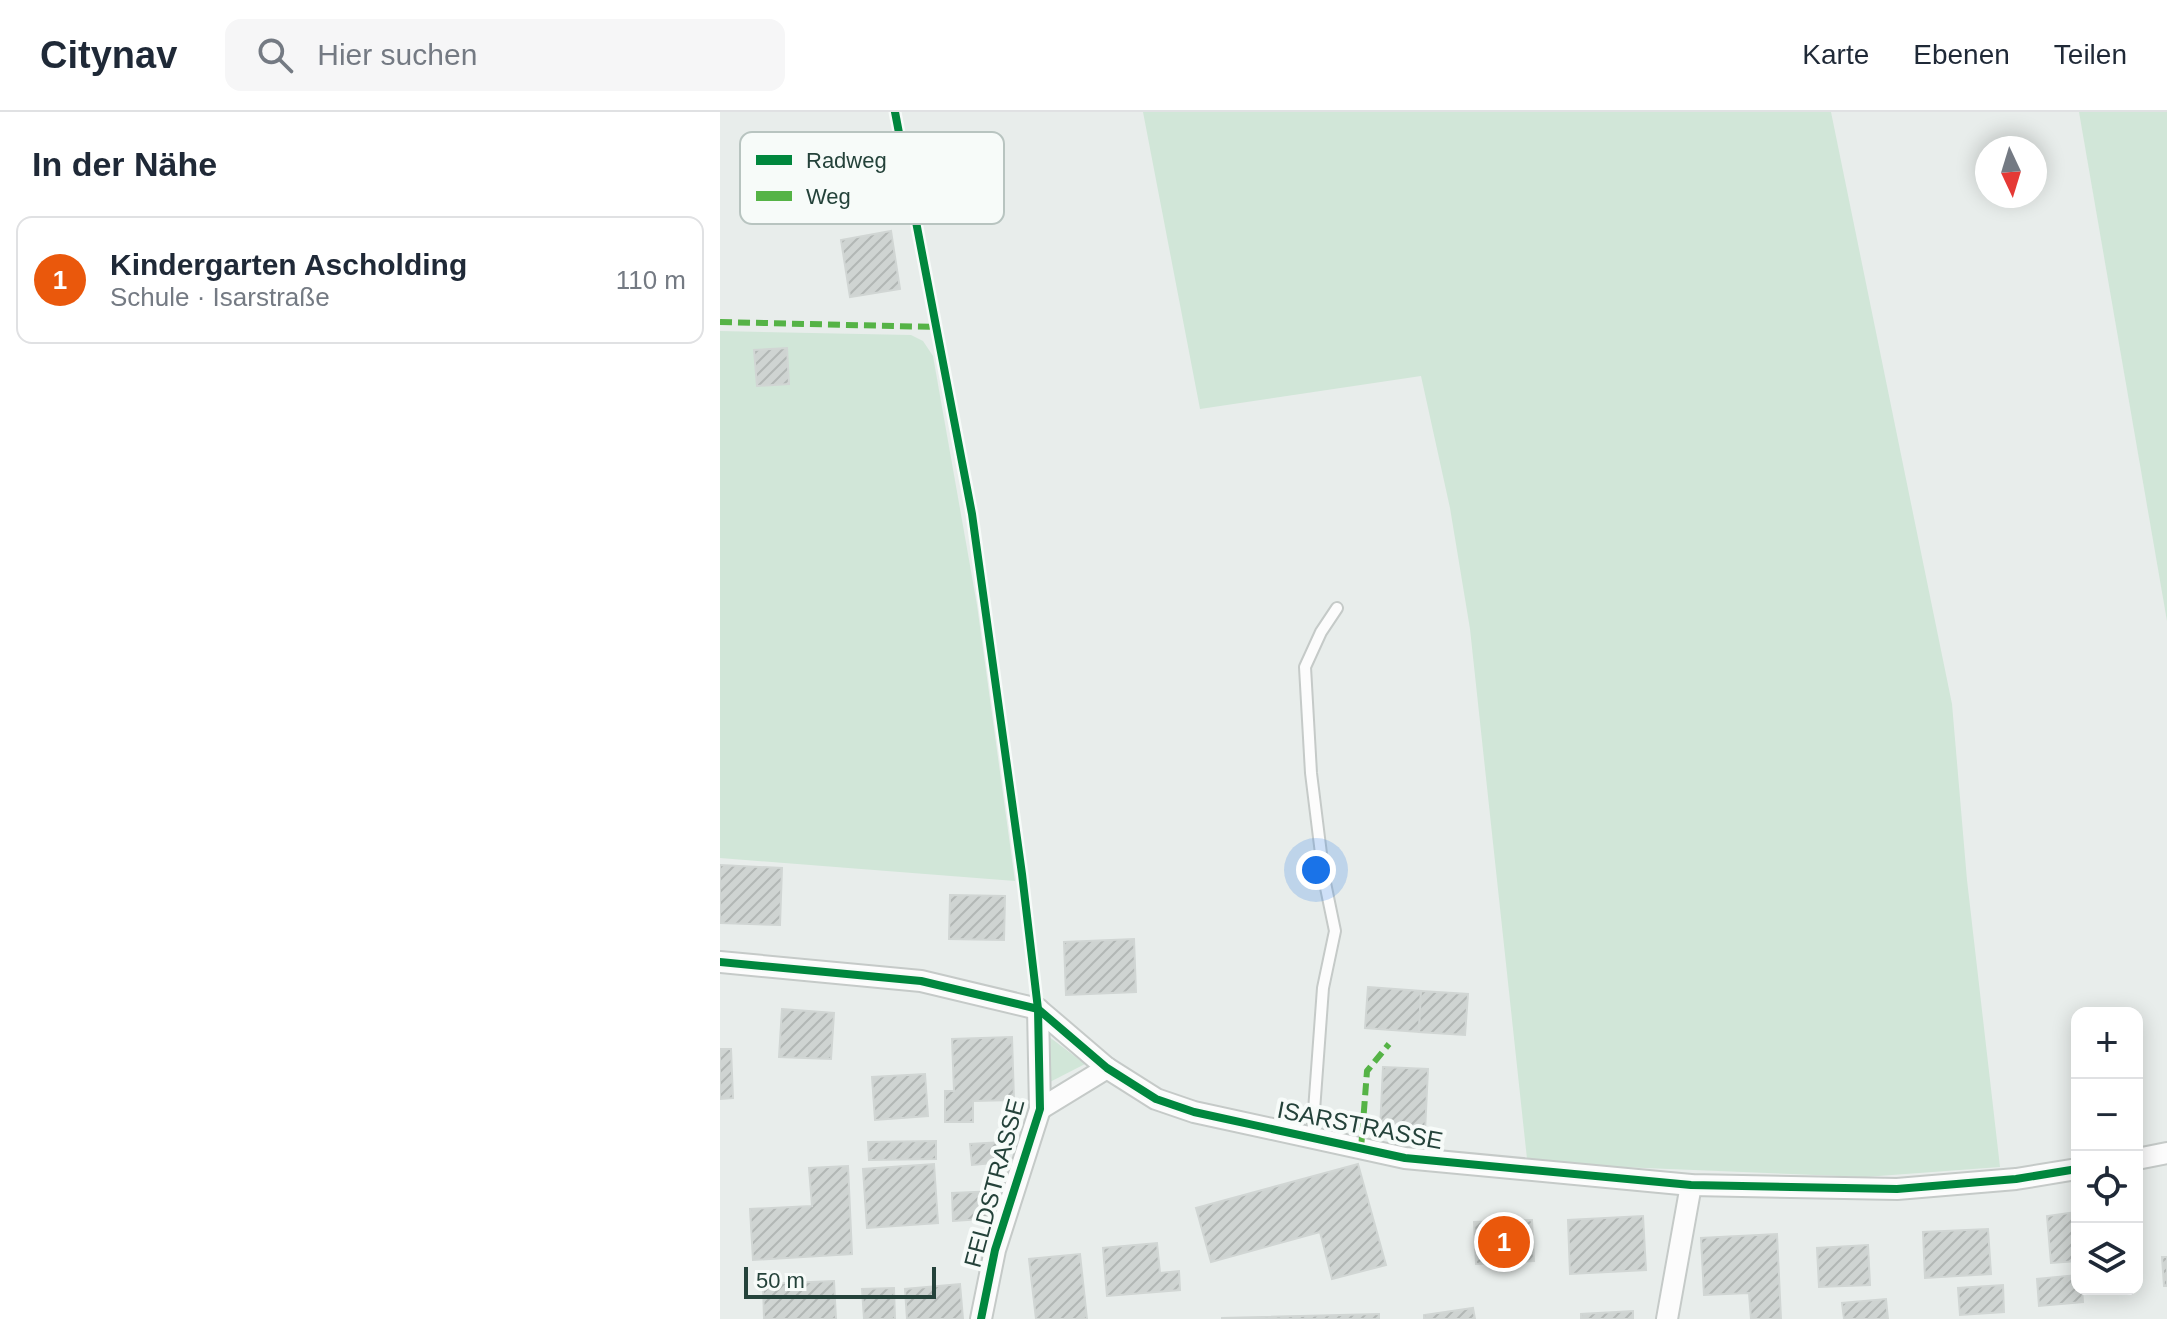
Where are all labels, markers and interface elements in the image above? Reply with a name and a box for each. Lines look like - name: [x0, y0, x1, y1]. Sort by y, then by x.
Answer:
- search box: [225, 19, 785, 91]
- icon: search: [253, 33, 297, 77]
- text: Citynav: [40, 34, 177, 76]
- text: Hier suchen: [317, 38, 477, 71]
- text: Karte: [1802, 39, 1869, 70]
- text: Ebenen: [1913, 39, 2010, 70]
- text: Teilen: [2054, 39, 2127, 70]
- legend: [740, 132, 1004, 224]
- north arrow: [1975, 136, 2047, 208]
- text: In der Nähe: [32, 145, 217, 183]
- text: Radweg: [806, 148, 887, 173]
- text: Weg: [806, 184, 851, 209]
- text: Kindergarten Ascholding: [110, 248, 467, 281]
- text: 1: [53, 265, 67, 295]
- text: 110 m: [616, 265, 686, 295]
- text: Schule · Isarstraße: [110, 282, 330, 312]
- your location: [1296, 850, 1336, 890]
- map controls: [2071, 1007, 2143, 1295]
- button: +: [2071, 1007, 2143, 1079]
- button: −: [2071, 1079, 2143, 1151]
- street label: FELDSTRASSE: [959, 1096, 1029, 1270]
- street label: ISARSTRASSE: [1275, 1096, 1445, 1154]
- button: locate: [2071, 1151, 2143, 1223]
- pin: 1: [1478, 1212, 1530, 1272]
- button: layers: [2071, 1223, 2143, 1295]
- scale bar: [744, 1263, 936, 1299]
- text: 50 m: [756, 1268, 805, 1293]

